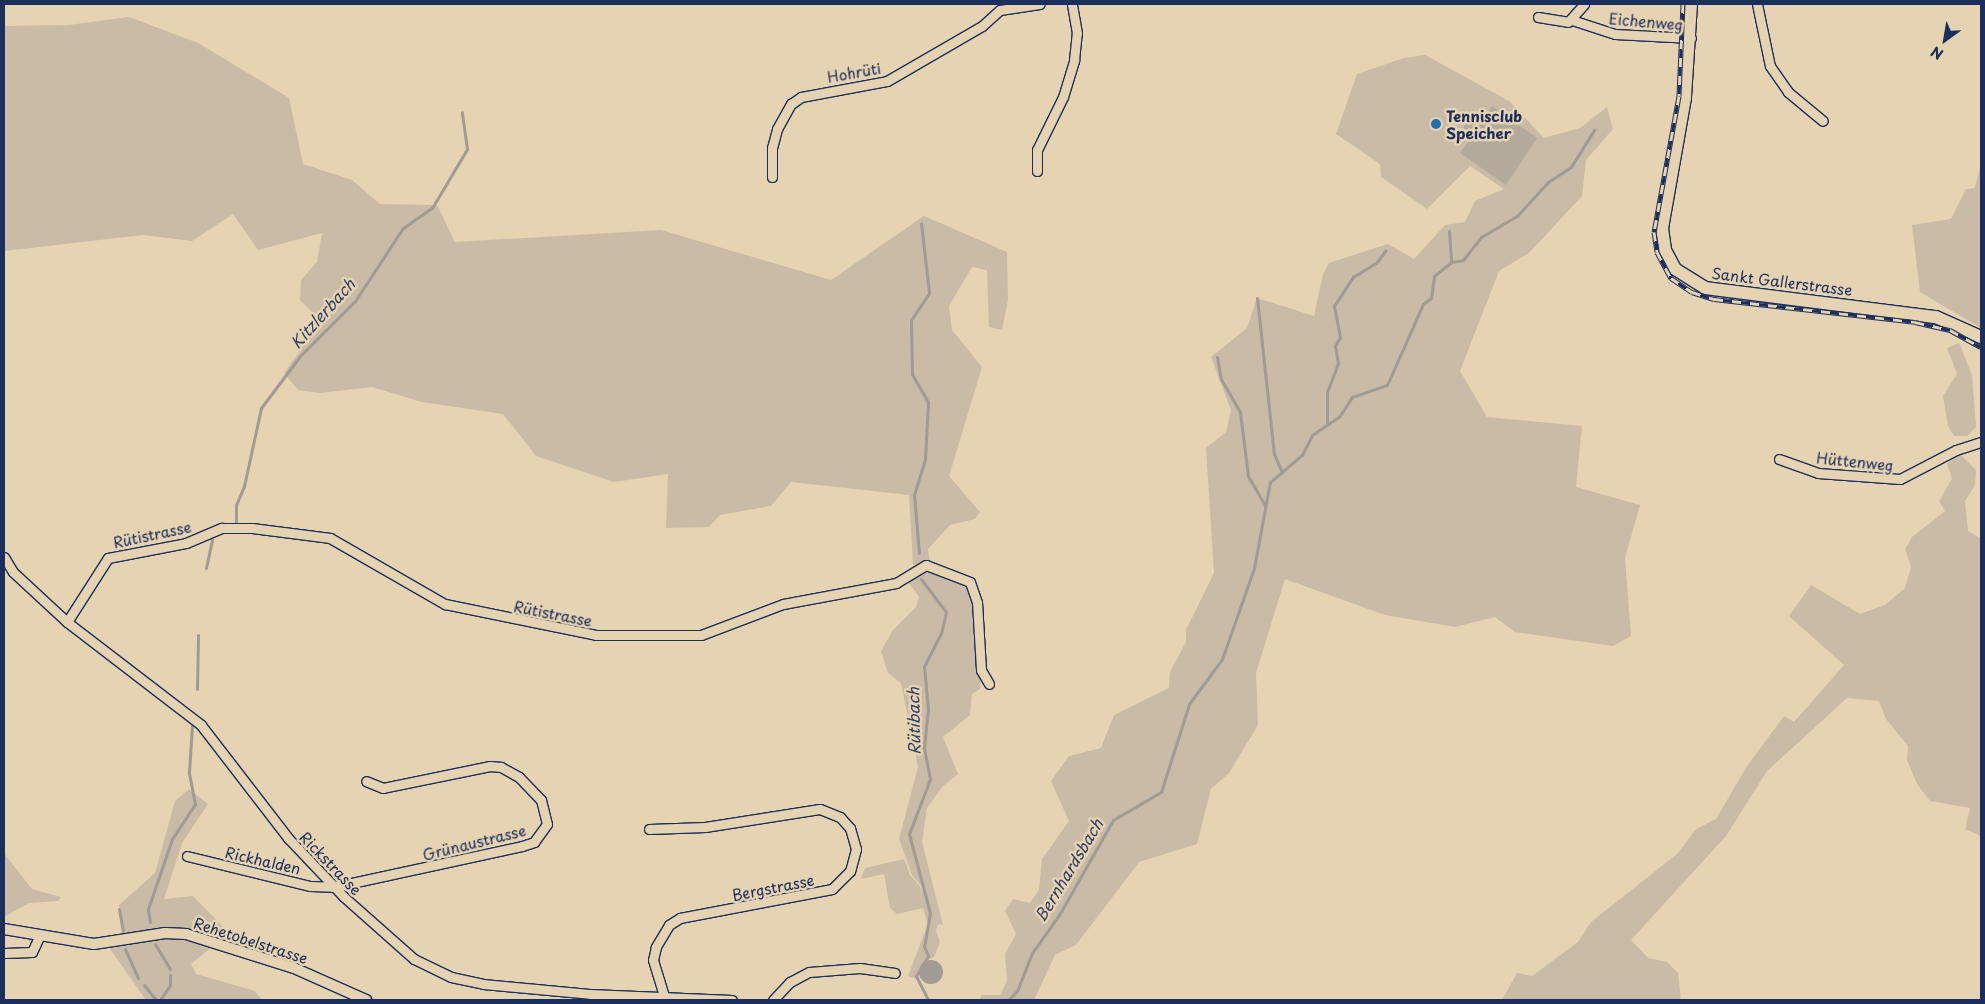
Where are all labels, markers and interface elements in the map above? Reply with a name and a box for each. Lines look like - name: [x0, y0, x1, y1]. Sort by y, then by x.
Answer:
- street label: Eichenweg: [1608, 9, 1684, 33]
- north arrow: [1920, 15, 1970, 65]
- text: N: [1927, 41, 1947, 65]
- street label: Hohrüti: [826, 58, 882, 86]
- place label: Tennisclub Speicher: [1446, 106, 1522, 141]
- marker: Tennisclub Speicher: [1430, 118, 1442, 130]
- street label: Sankt Gallerstrasse: [1710, 263, 1854, 299]
- water label: Kitzlerbach: [286, 274, 358, 352]
- street label: Hüttenweg: [1816, 448, 1894, 474]
- street label: Rütistrasse: [111, 517, 193, 551]
- street label: Rütistrasse: [512, 597, 594, 629]
- water label: Rütibach: [903, 687, 923, 755]
- water label: Bernhardsbach: [1030, 815, 1106, 925]
- street label: Grünaustrasse: [420, 820, 528, 864]
- street label: Rickstrasse: [296, 828, 366, 898]
- street label: Rickhalden: [223, 843, 303, 877]
- street label: Bergstrasse: [730, 870, 816, 904]
- street label: Rehetobelstrasse: [192, 913, 310, 967]

